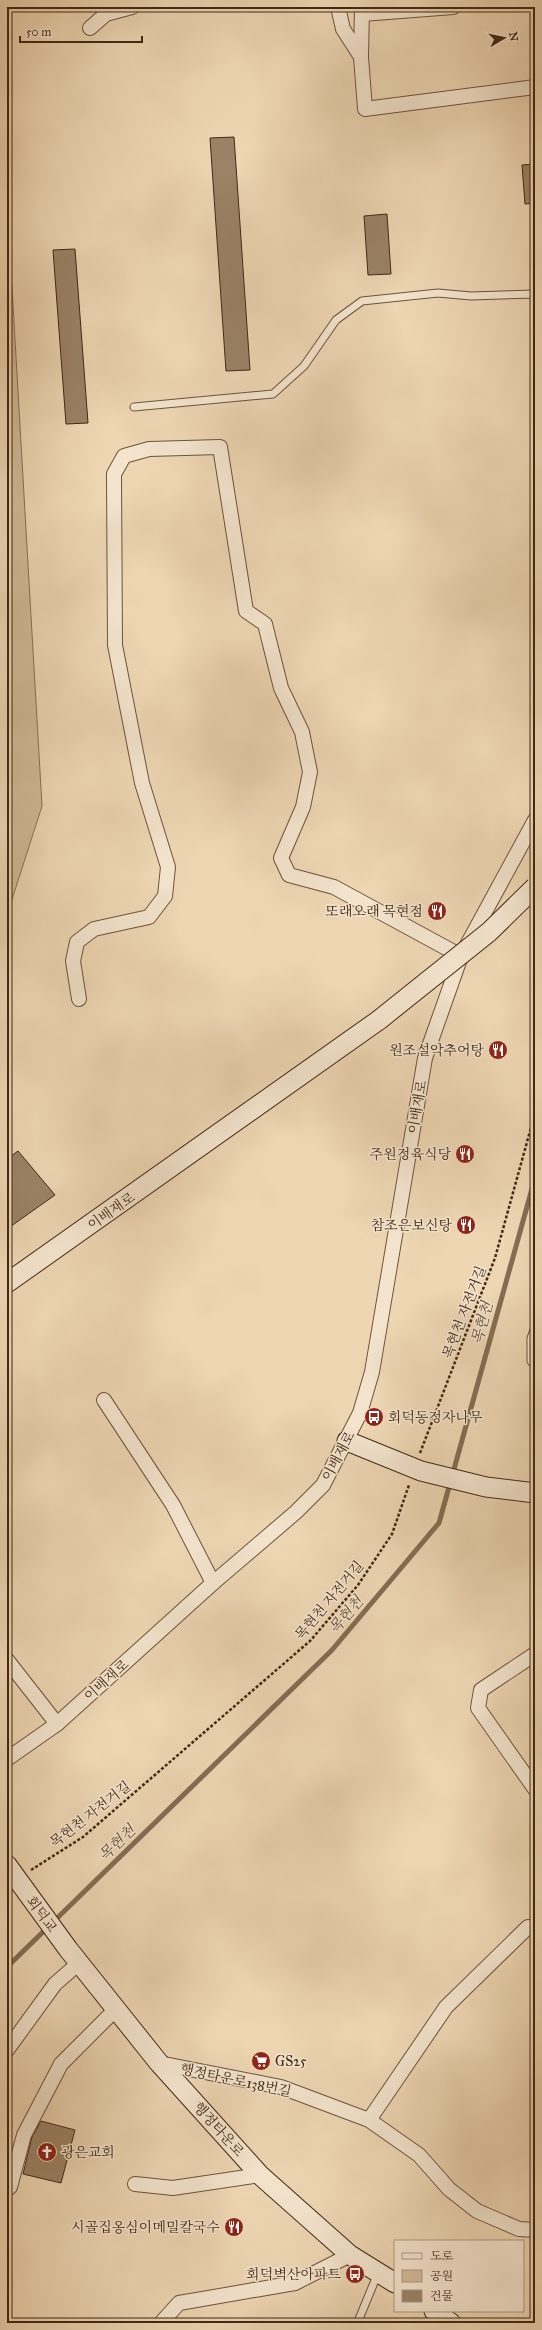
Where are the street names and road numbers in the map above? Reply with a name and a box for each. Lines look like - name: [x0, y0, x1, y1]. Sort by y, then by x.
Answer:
- street label: 이배재로: [404, 1079, 431, 1135]
- street label: 이배재로: [84, 1189, 139, 1234]
- street label: 목현천 자전거길: [439, 1263, 489, 1361]
- street label: 이배재로: [318, 1428, 359, 1484]
- street label: 목현천 자전거길: [291, 1557, 367, 1643]
- street label: 이배재로: [81, 1656, 132, 1705]
- street label: 목현천 자전거길: [46, 1777, 134, 1851]
- street label: 회덕교: [23, 1893, 61, 1936]
- street label: 행정타운로138번길: [179, 2060, 293, 2101]
- street label: 행정타운로: [190, 2099, 248, 2160]

